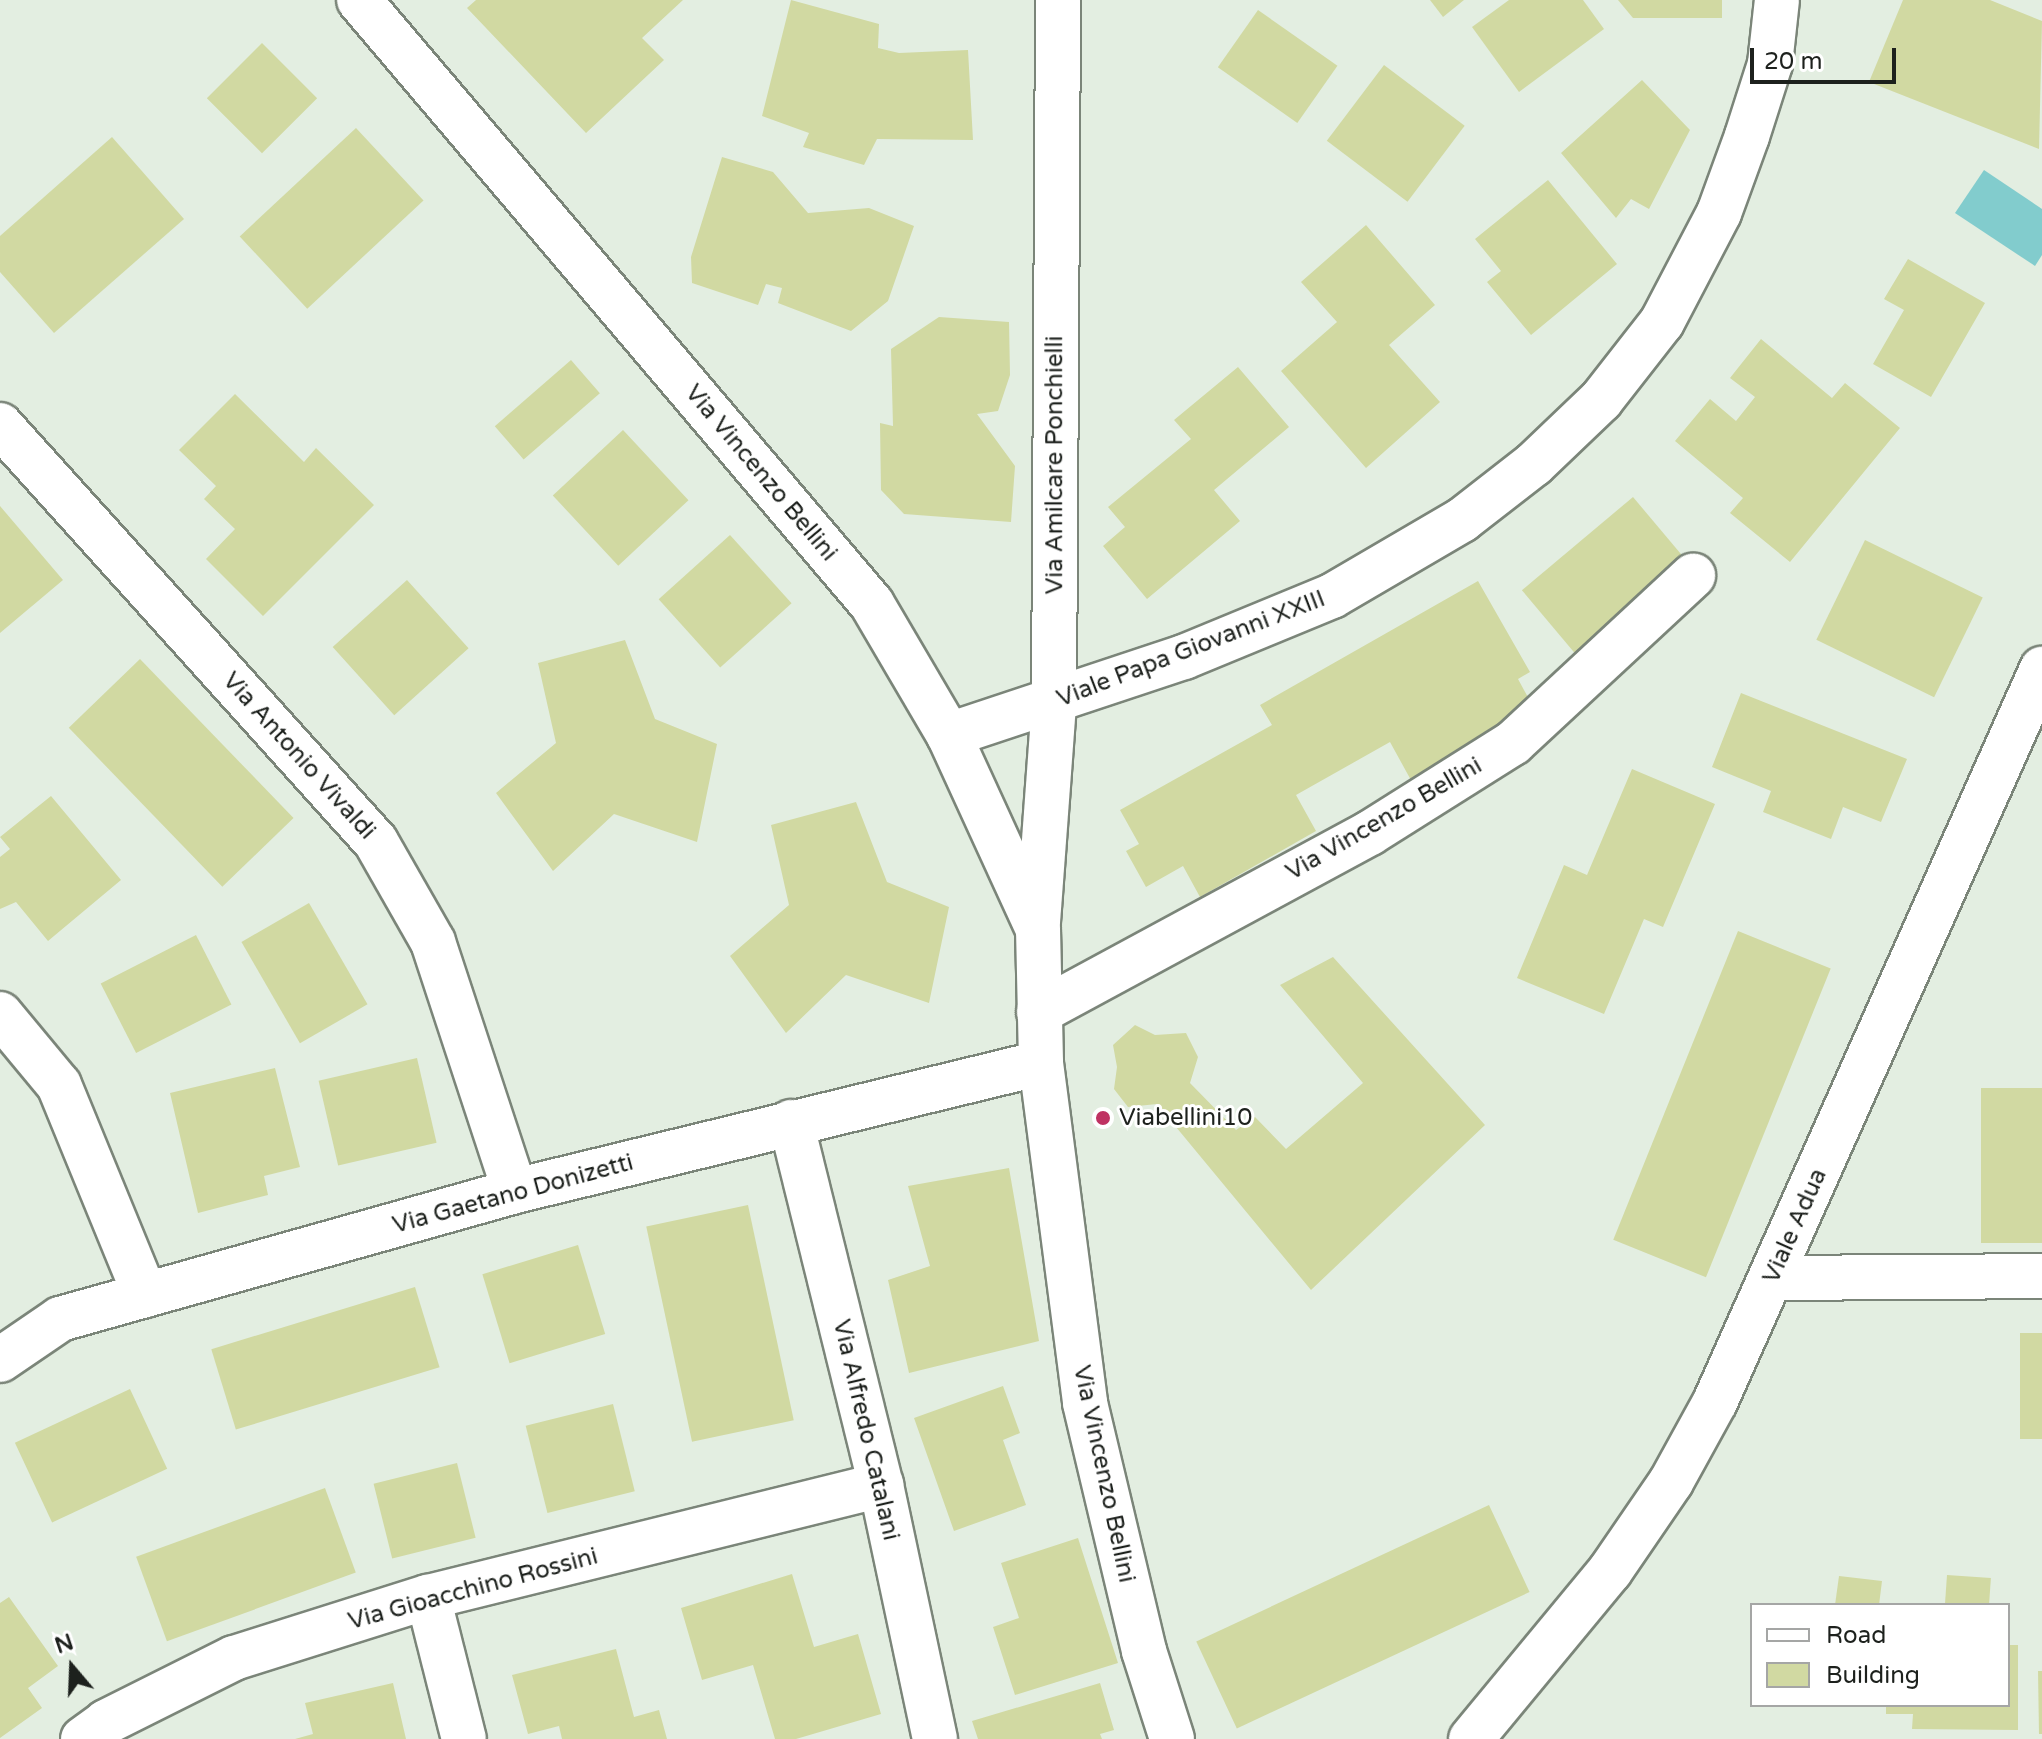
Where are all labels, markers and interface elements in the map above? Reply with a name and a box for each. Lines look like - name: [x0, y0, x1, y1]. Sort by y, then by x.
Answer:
- scale bar: [1754, 32, 1900, 82]
- text: 20 m: [1764, 47, 1822, 76]
- street label: Via Amilcare Ponchielli: [1041, 336, 1069, 594]
- street label: Via Vincenzo Bellini: [679, 379, 843, 567]
- street label: Viale Papa Giovanni XXIII: [1053, 584, 1329, 714]
- street label: Via Antonio Vivaldi: [216, 667, 382, 845]
- street label: Via Vincenzo Bellini: [1281, 751, 1487, 887]
- place label: Viabellini10: [1119, 1104, 1252, 1132]
- marker: Viabellini10: [1094, 1109, 1112, 1127]
- street label: Via Gaetano Donizetti: [389, 1148, 637, 1240]
- street label: Viale Adua: [1757, 1164, 1833, 1288]
- street label: Via Alfredo Catalani: [827, 1317, 905, 1543]
- street label: Via Vincenzo Bellini: [1067, 1363, 1141, 1585]
- street label: Via Gioacchino Rossini: [345, 1542, 601, 1636]
- legend: [1750, 1603, 2010, 1707]
- text: Road: [1826, 1621, 1886, 1650]
- north arrow: [32, 1627, 112, 1707]
- text: N: [52, 1629, 77, 1659]
- text: Building: [1826, 1661, 1920, 1690]

